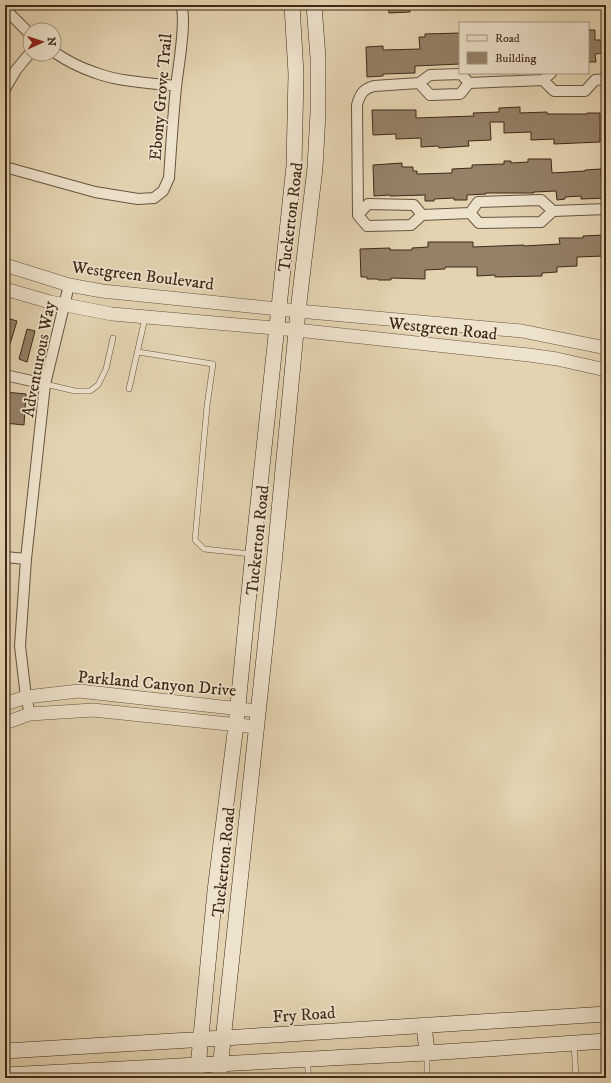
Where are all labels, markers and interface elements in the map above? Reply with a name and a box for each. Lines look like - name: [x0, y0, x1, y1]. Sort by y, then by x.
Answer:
- north arrow: [22, 22, 62, 62]
- legend: [459, 22, 589, 74]
- text: Road: [495, 31, 520, 46]
- street label: Ebony Grove Trail: [144, 33, 178, 162]
- text: N: [44, 37, 58, 46]
- text: Building: [495, 51, 536, 66]
- street label: Tuckerton Road: [273, 161, 309, 273]
- street label: Westgreen Boulevard: [70, 256, 216, 296]
- street label: Adventurous Way: [17, 298, 61, 419]
- street label: Westgreen Road: [386, 312, 499, 346]
- street label: Tuckerton Road: [241, 484, 275, 596]
- street label: Parkland Canyon Drive: [77, 666, 237, 702]
- street label: Tuckerton Road: [207, 806, 241, 918]
- street label: Fry Road: [272, 1002, 337, 1028]

